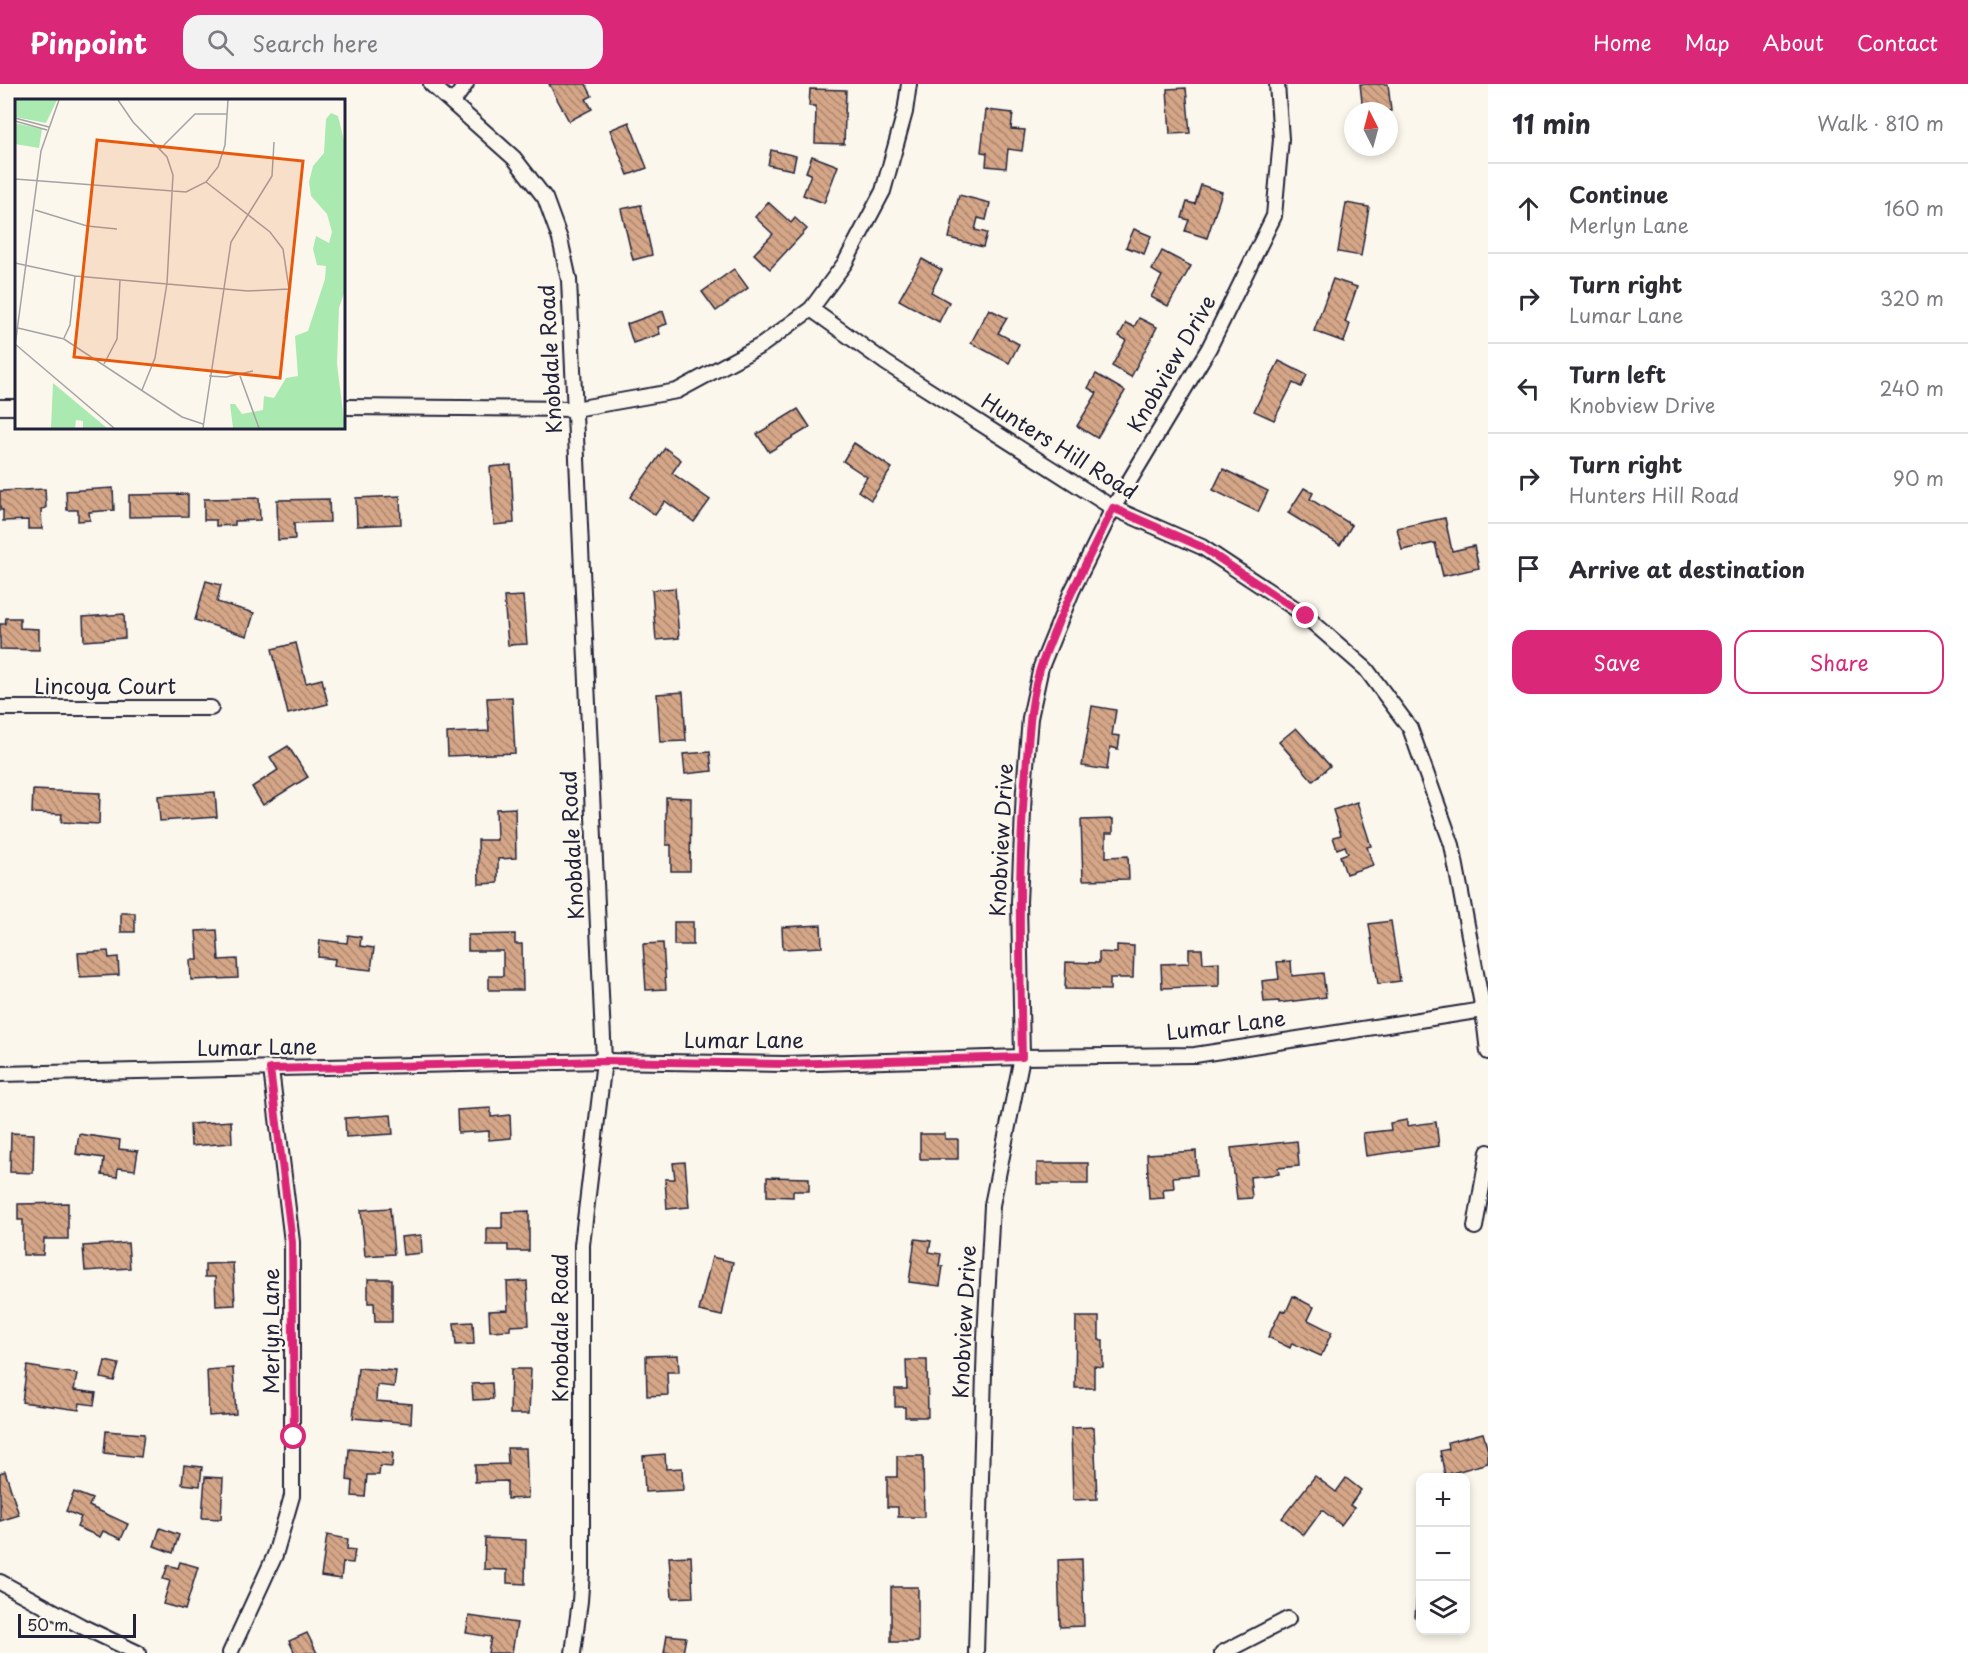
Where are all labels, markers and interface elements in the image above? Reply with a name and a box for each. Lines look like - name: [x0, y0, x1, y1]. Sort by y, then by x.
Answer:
- search box: [183, 15, 603, 69]
- text: Pinpoint: [30, 21, 147, 64]
- icon: search: [204, 26, 237, 59]
- text: Search here: [252, 26, 378, 59]
- text: Home: [1593, 26, 1652, 58]
- text: Map: [1685, 26, 1730, 58]
- text: About: [1763, 26, 1824, 58]
- text: Contact: [1857, 26, 1938, 58]
- inset map: [15, 99, 345, 429]
- north arrow: [1344, 102, 1398, 156]
- text: 11 min: [1512, 104, 1591, 143]
- text: Walk · 810 m: [1817, 108, 1944, 138]
- text: Continue: [1569, 177, 1668, 210]
- icon: ahead: [1512, 192, 1545, 225]
- text: 160 m: [1884, 193, 1944, 223]
- text: Merlyn Lane: [1569, 210, 1689, 240]
- text: Turn right: [1569, 267, 1682, 300]
- icon: right: [1512, 282, 1545, 315]
- text: 320 m: [1880, 283, 1944, 313]
- street label: Knobdale Road: [529, 284, 569, 434]
- street label: Knobview Drive: [1118, 288, 1223, 438]
- text: Lumar Lane: [1569, 300, 1684, 330]
- text: Turn left: [1569, 357, 1666, 390]
- icon: left: [1512, 372, 1545, 405]
- text: 240 m: [1879, 373, 1944, 403]
- street label: Hunters Hill Road: [976, 384, 1144, 506]
- text: Knobview Drive: [1569, 390, 1715, 420]
- text: Turn right: [1569, 447, 1682, 480]
- icon: right: [1512, 462, 1545, 495]
- text: 90 m: [1893, 463, 1944, 493]
- text: Hunters Hill Road: [1569, 480, 1739, 510]
- icon: arrive: [1512, 552, 1545, 585]
- text: Arrive at destination: [1569, 552, 1805, 585]
- route end: [1292, 602, 1318, 628]
- button: Save: [1512, 630, 1722, 694]
- button: Share: [1734, 630, 1944, 694]
- street label: Lincoya Court: [34, 669, 176, 701]
- street label: Knobview Drive: [980, 762, 1020, 917]
- street label: Knobdale Road: [551, 770, 591, 920]
- street label: Lumar Lane: [1164, 1001, 1287, 1047]
- street label: Lumar Lane: [684, 1023, 804, 1055]
- street label: Lumar Lane: [197, 1029, 317, 1063]
- street label: Knobview Drive: [943, 1244, 983, 1399]
- street label: Knobdale Road: [543, 1253, 575, 1403]
- street label: Merlyn Lane: [254, 1268, 286, 1394]
- route start: [280, 1423, 306, 1449]
- map controls: [1416, 1473, 1470, 1635]
- button: +: [1416, 1473, 1470, 1527]
- button: −: [1416, 1527, 1470, 1581]
- button: layers: [1416, 1581, 1470, 1635]
- scale bar: [18, 1611, 136, 1638]
- text: 50 m: [27, 1612, 68, 1636]

